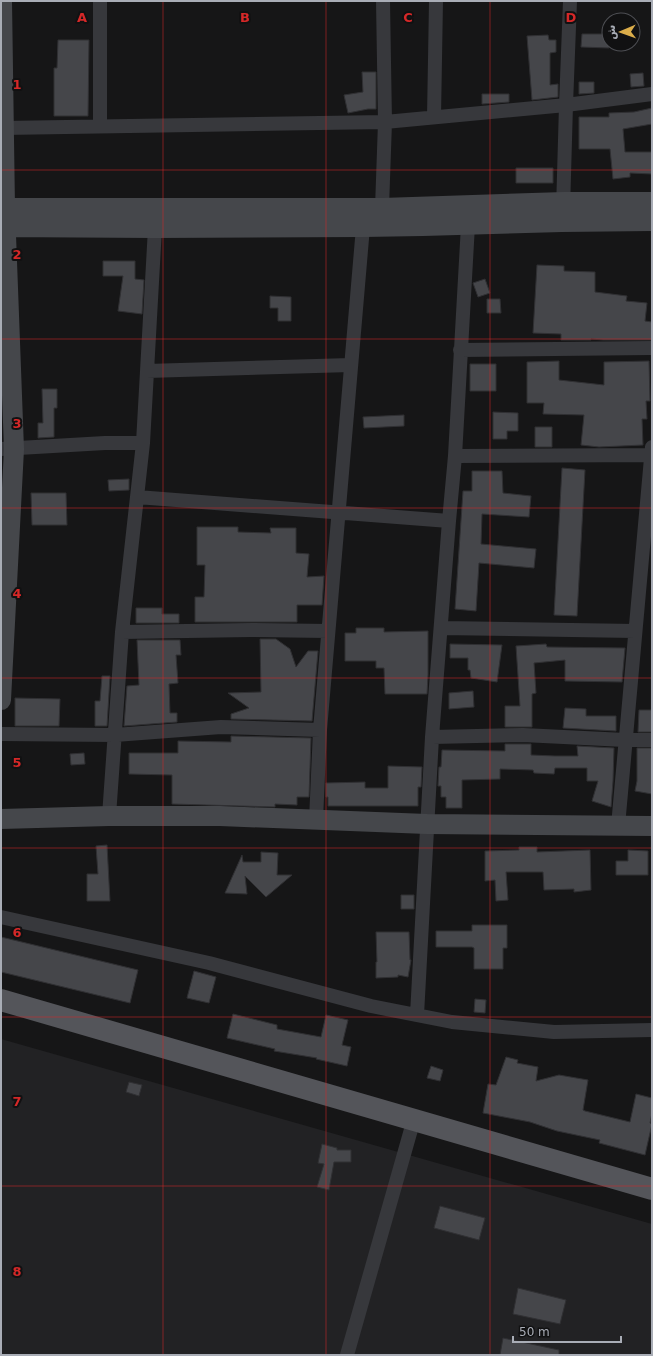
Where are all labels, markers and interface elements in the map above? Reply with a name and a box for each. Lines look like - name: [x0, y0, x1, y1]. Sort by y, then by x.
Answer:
- text: A: [77, 10, 87, 25]
- text: B: [240, 10, 250, 25]
- text: C: [403, 10, 413, 25]
- text: D: [566, 10, 577, 25]
- north arrow: [601, 12, 641, 52]
- text: ش: [605, 25, 618, 40]
- text: 1: [12, 77, 22, 92]
- text: 2: [12, 247, 22, 262]
- text: 3: [12, 416, 22, 431]
- text: 4: [12, 586, 22, 601]
- text: 5: [12, 755, 22, 770]
- text: 6: [12, 925, 22, 940]
- text: 7: [12, 1094, 22, 1109]
- text: 8: [12, 1264, 22, 1279]
- scale bar: [513, 1318, 621, 1344]
- text: 50 m: [519, 1325, 550, 1339]

